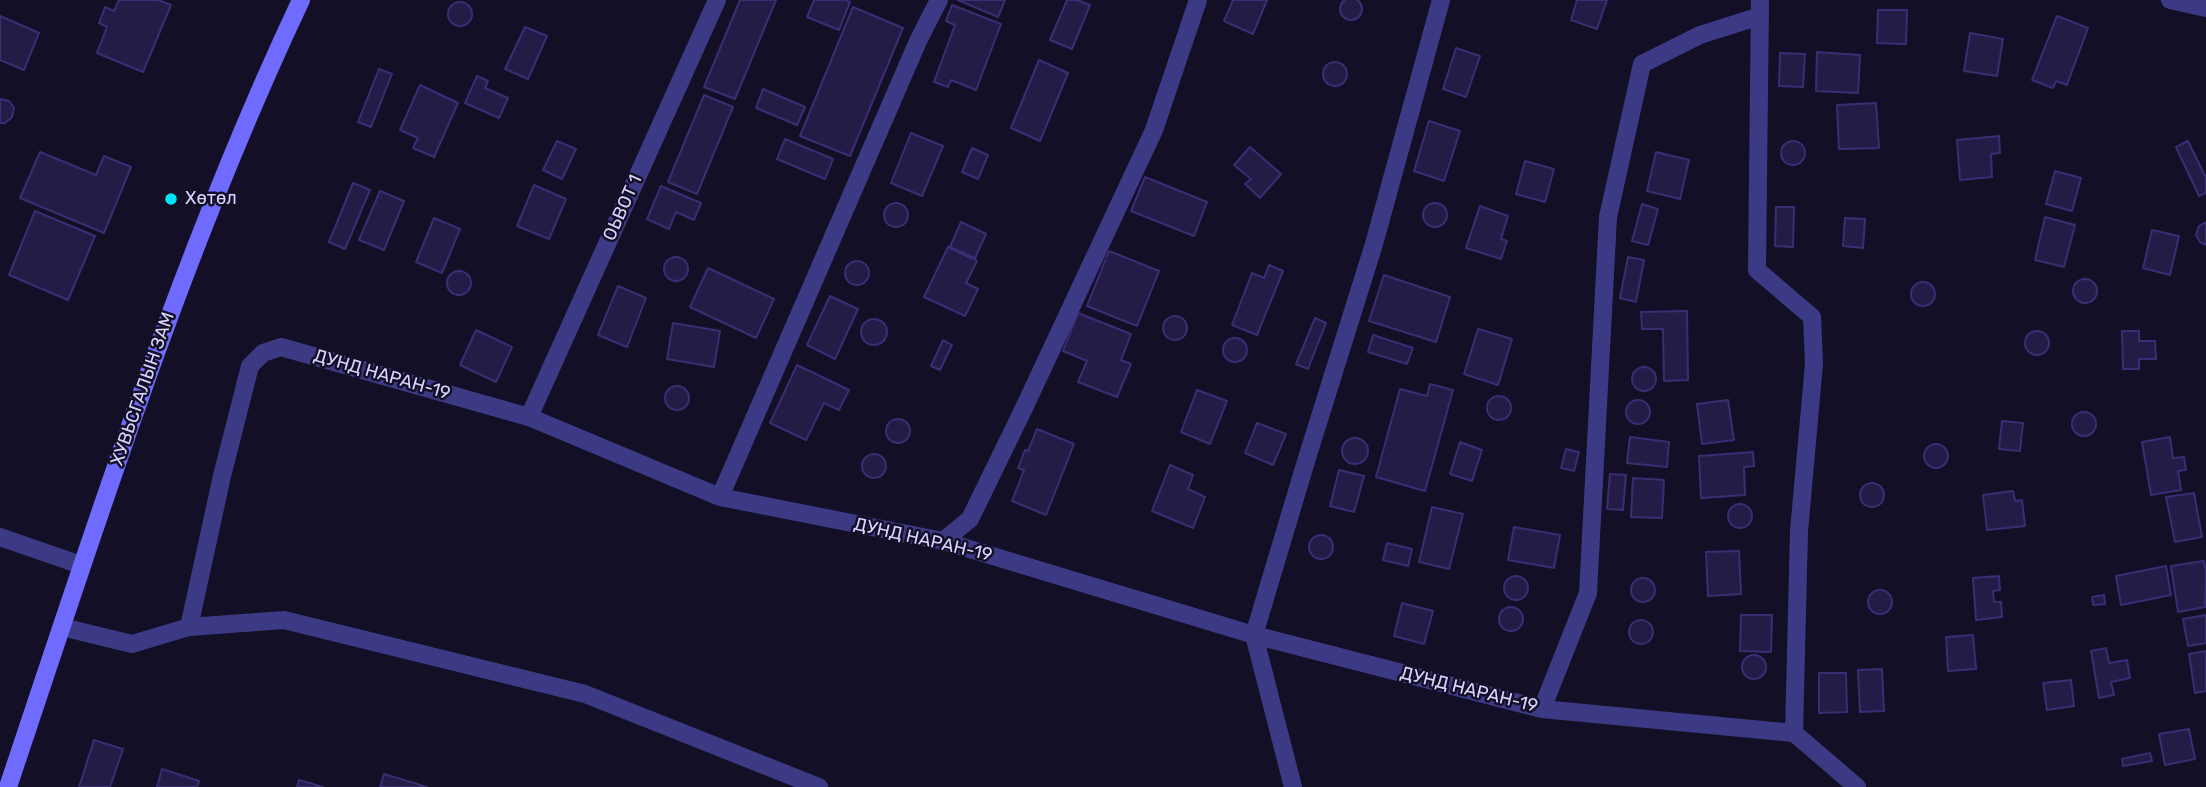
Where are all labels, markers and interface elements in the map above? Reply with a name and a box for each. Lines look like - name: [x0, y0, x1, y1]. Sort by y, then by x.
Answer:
- street label: ОЬВОТ 1: [599, 172, 647, 244]
- place label: Хөтөл: [185, 188, 237, 210]
- marker: Хөтөл: [163, 191, 179, 207]
- street label: ХУВЬСГАЛЫН ЗАМ: [107, 310, 179, 468]
- street label: ДУНД НАРАН-19: [311, 345, 453, 405]
- street label: ДУНД НАРАН-19: [852, 514, 994, 566]
- street label: ДУНД НАРАН-19: [1398, 662, 1540, 718]

